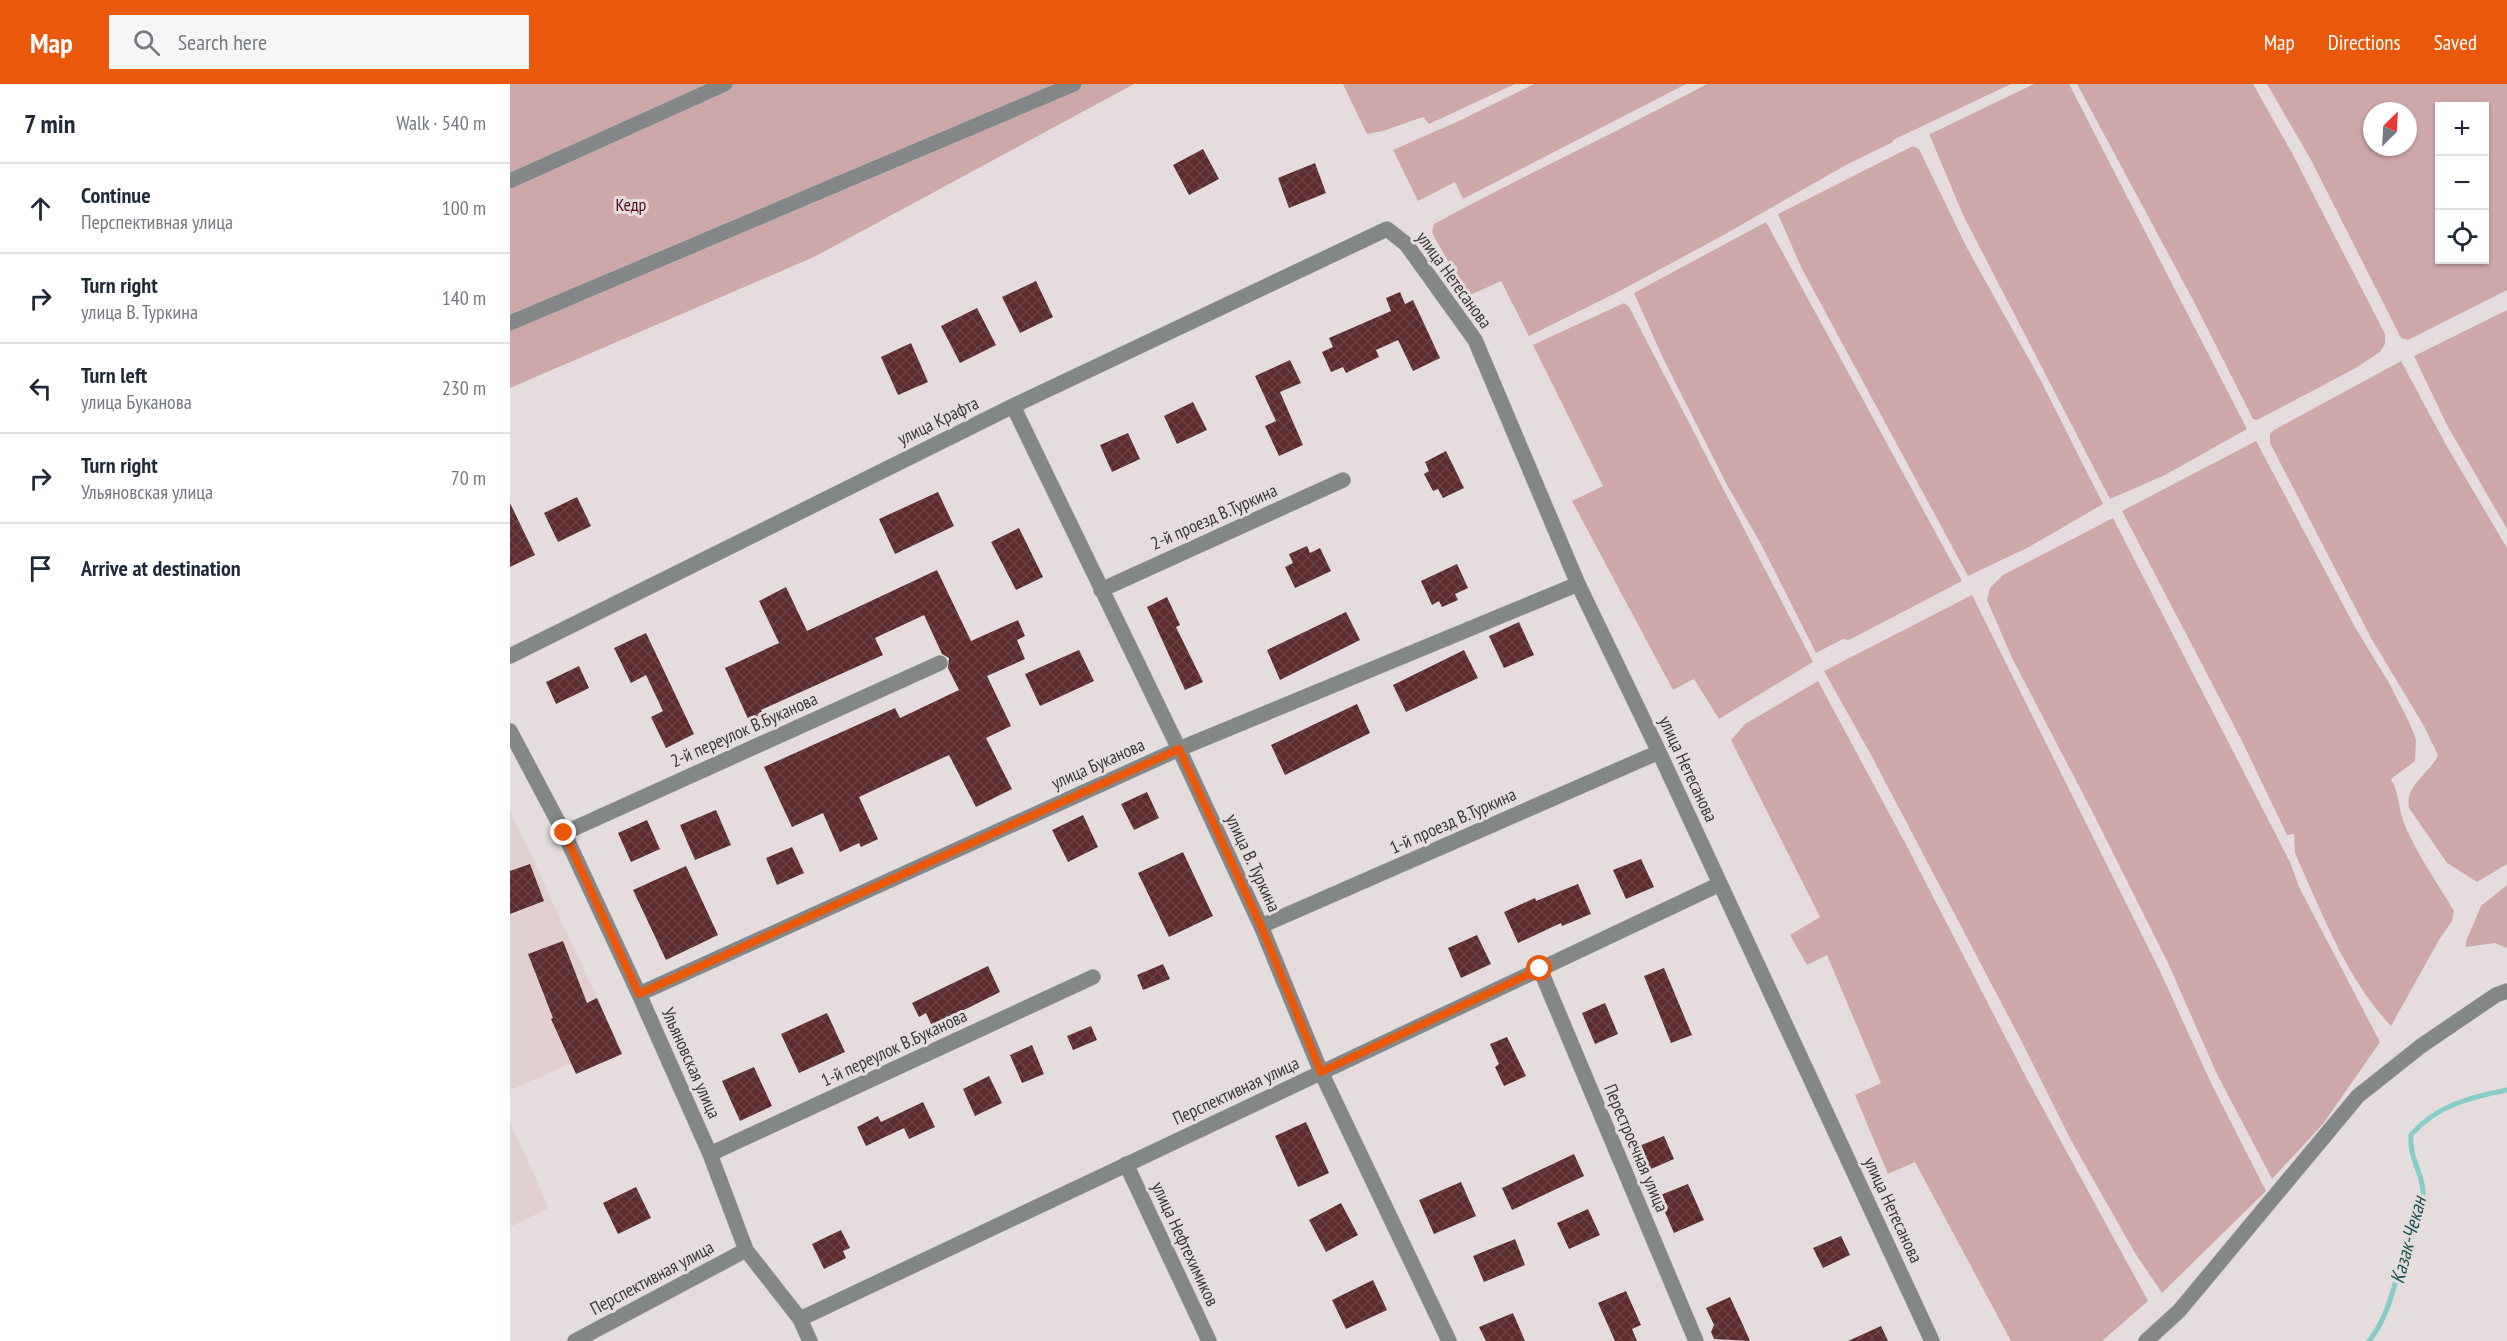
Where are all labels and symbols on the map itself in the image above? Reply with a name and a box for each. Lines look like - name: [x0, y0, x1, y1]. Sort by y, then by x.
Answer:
- north arrow: [2363, 102, 2417, 156]
- park label: Кедр: [616, 193, 647, 216]
- street label: улица Нетесанова: [1412, 227, 1497, 333]
- street label: улица Крафта: [894, 391, 982, 450]
- street label: 2-й проезд В.Туркина: [1147, 478, 1281, 555]
- street label: 2-й переулок В.Буканова: [667, 687, 821, 772]
- street label: улица Нетесанова: [1654, 712, 1723, 825]
- street label: улица Буканова: [1048, 733, 1148, 794]
- street label: 1-й проезд В.Туркина: [1386, 782, 1520, 859]
- street label: улица В. Туркина: [1221, 810, 1286, 915]
- route end: [550, 819, 576, 845]
- route start: [1526, 955, 1552, 981]
- street label: Ульяновская улица: [657, 1004, 726, 1122]
- street label: 1-й переулок В.Буканова: [817, 1004, 970, 1091]
- street label: Перспективная улица: [1169, 1051, 1303, 1130]
- street label: Перестроечная улица: [1599, 1080, 1674, 1215]
- street label: улица Нетесанова: [1859, 1153, 1928, 1266]
- street label: улица Нефтехимиков: [1147, 1178, 1224, 1310]
- water label: Казак-Чекан: [2384, 1191, 2433, 1286]
- street label: Перспективная улица: [586, 1235, 718, 1320]

